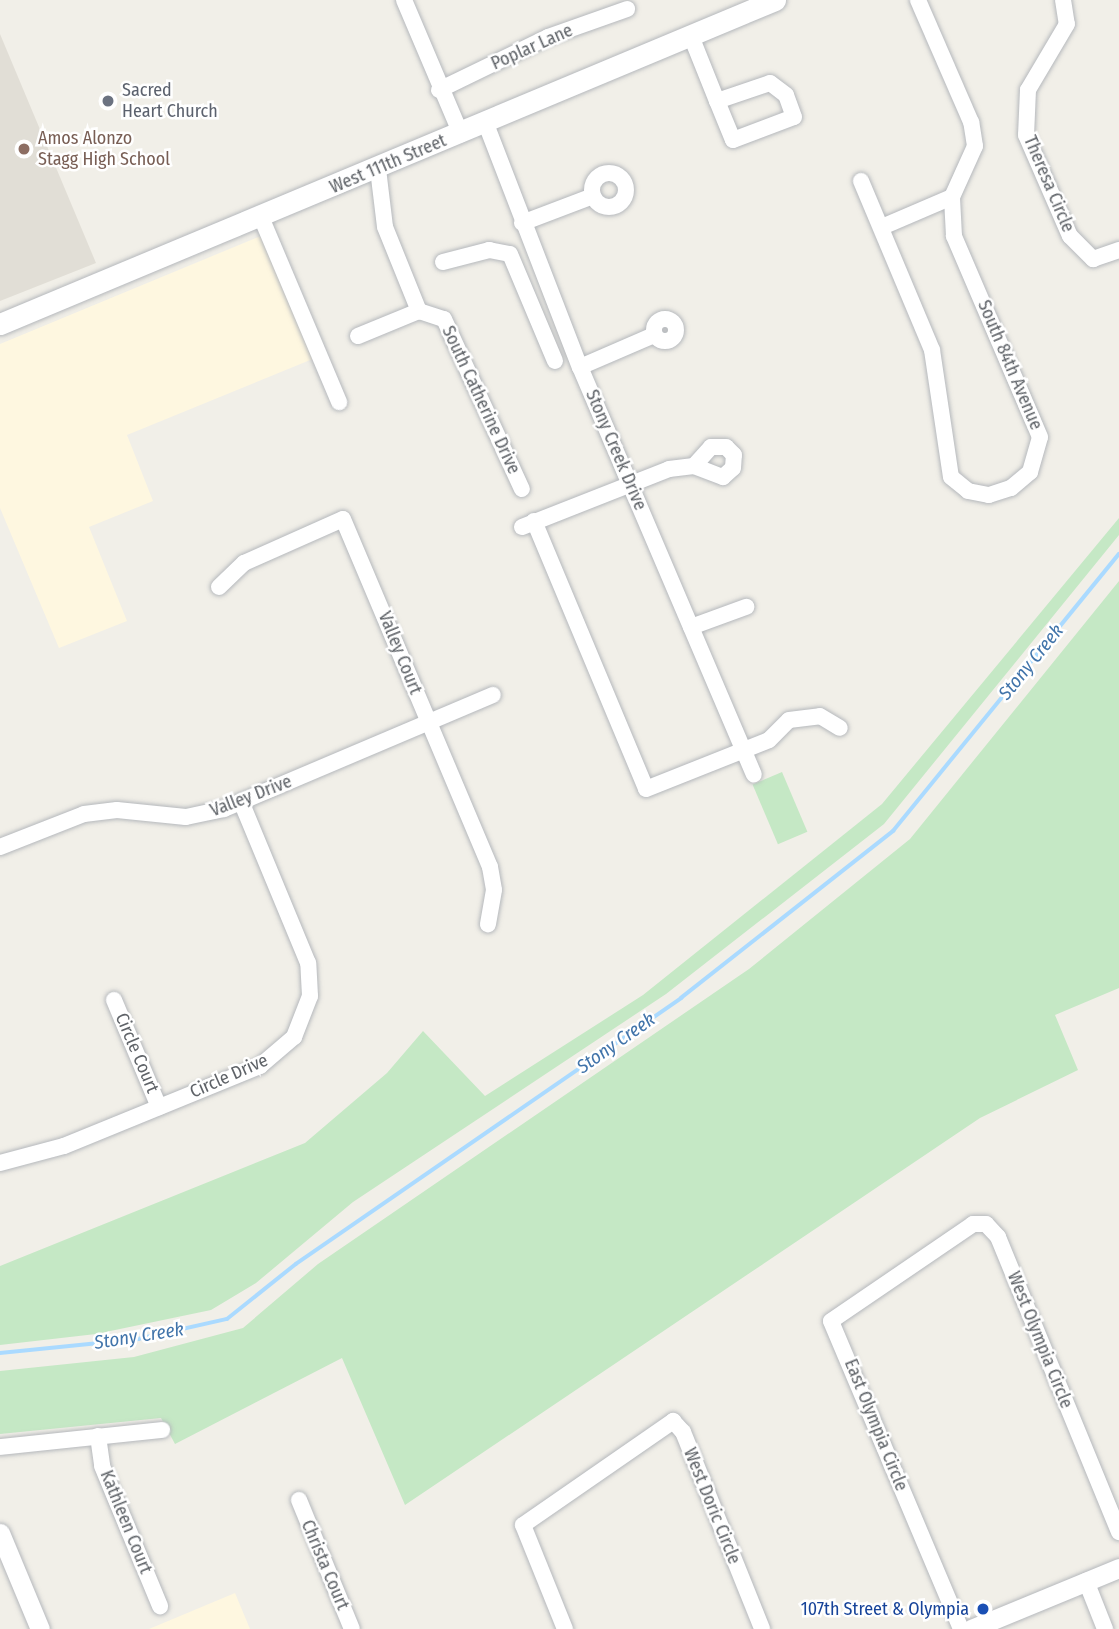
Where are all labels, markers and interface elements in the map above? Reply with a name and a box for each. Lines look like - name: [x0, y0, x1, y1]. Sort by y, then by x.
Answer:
- street label: Poplar Lane: [488, 19, 576, 75]
- place label: Sacred Heart Church: [122, 80, 218, 122]
- marker: Sacred Heart Church: [100, 93, 116, 109]
- place label: Amos Alonzo Stagg High School: [38, 128, 170, 170]
- street label: West 111th Street: [327, 130, 449, 198]
- street label: Theresa Circle: [1019, 133, 1079, 235]
- marker: Amos Alonzo Stagg High School: [16, 141, 32, 157]
- street label: South 84th Avenue: [973, 297, 1047, 433]
- street label: South Catherine Drive: [437, 322, 525, 478]
- street label: Stony Creek Drive: [581, 387, 651, 513]
- street label: Valley Court: [374, 608, 426, 698]
- water label: Stony Creek: [994, 620, 1068, 704]
- street label: Valley Drive: [207, 771, 295, 821]
- water label: Stony Creek: [572, 1008, 660, 1078]
- street label: Circle Court: [110, 1010, 164, 1096]
- street label: Circle Drive: [187, 1049, 271, 1103]
- street label: West Olympia Circle: [1003, 1268, 1077, 1412]
- water label: Stony Creek: [93, 1318, 185, 1354]
- street label: East Olympia Circle: [840, 1356, 912, 1494]
- street label: West Doric Circle: [679, 1445, 745, 1567]
- street label: Kathleen Court: [95, 1467, 157, 1577]
- street label: Christa Court: [296, 1517, 354, 1613]
- place label: 107th Street & Olympia: [801, 1598, 969, 1620]
- marker: 107th Street & Olympia: [975, 1601, 991, 1617]

